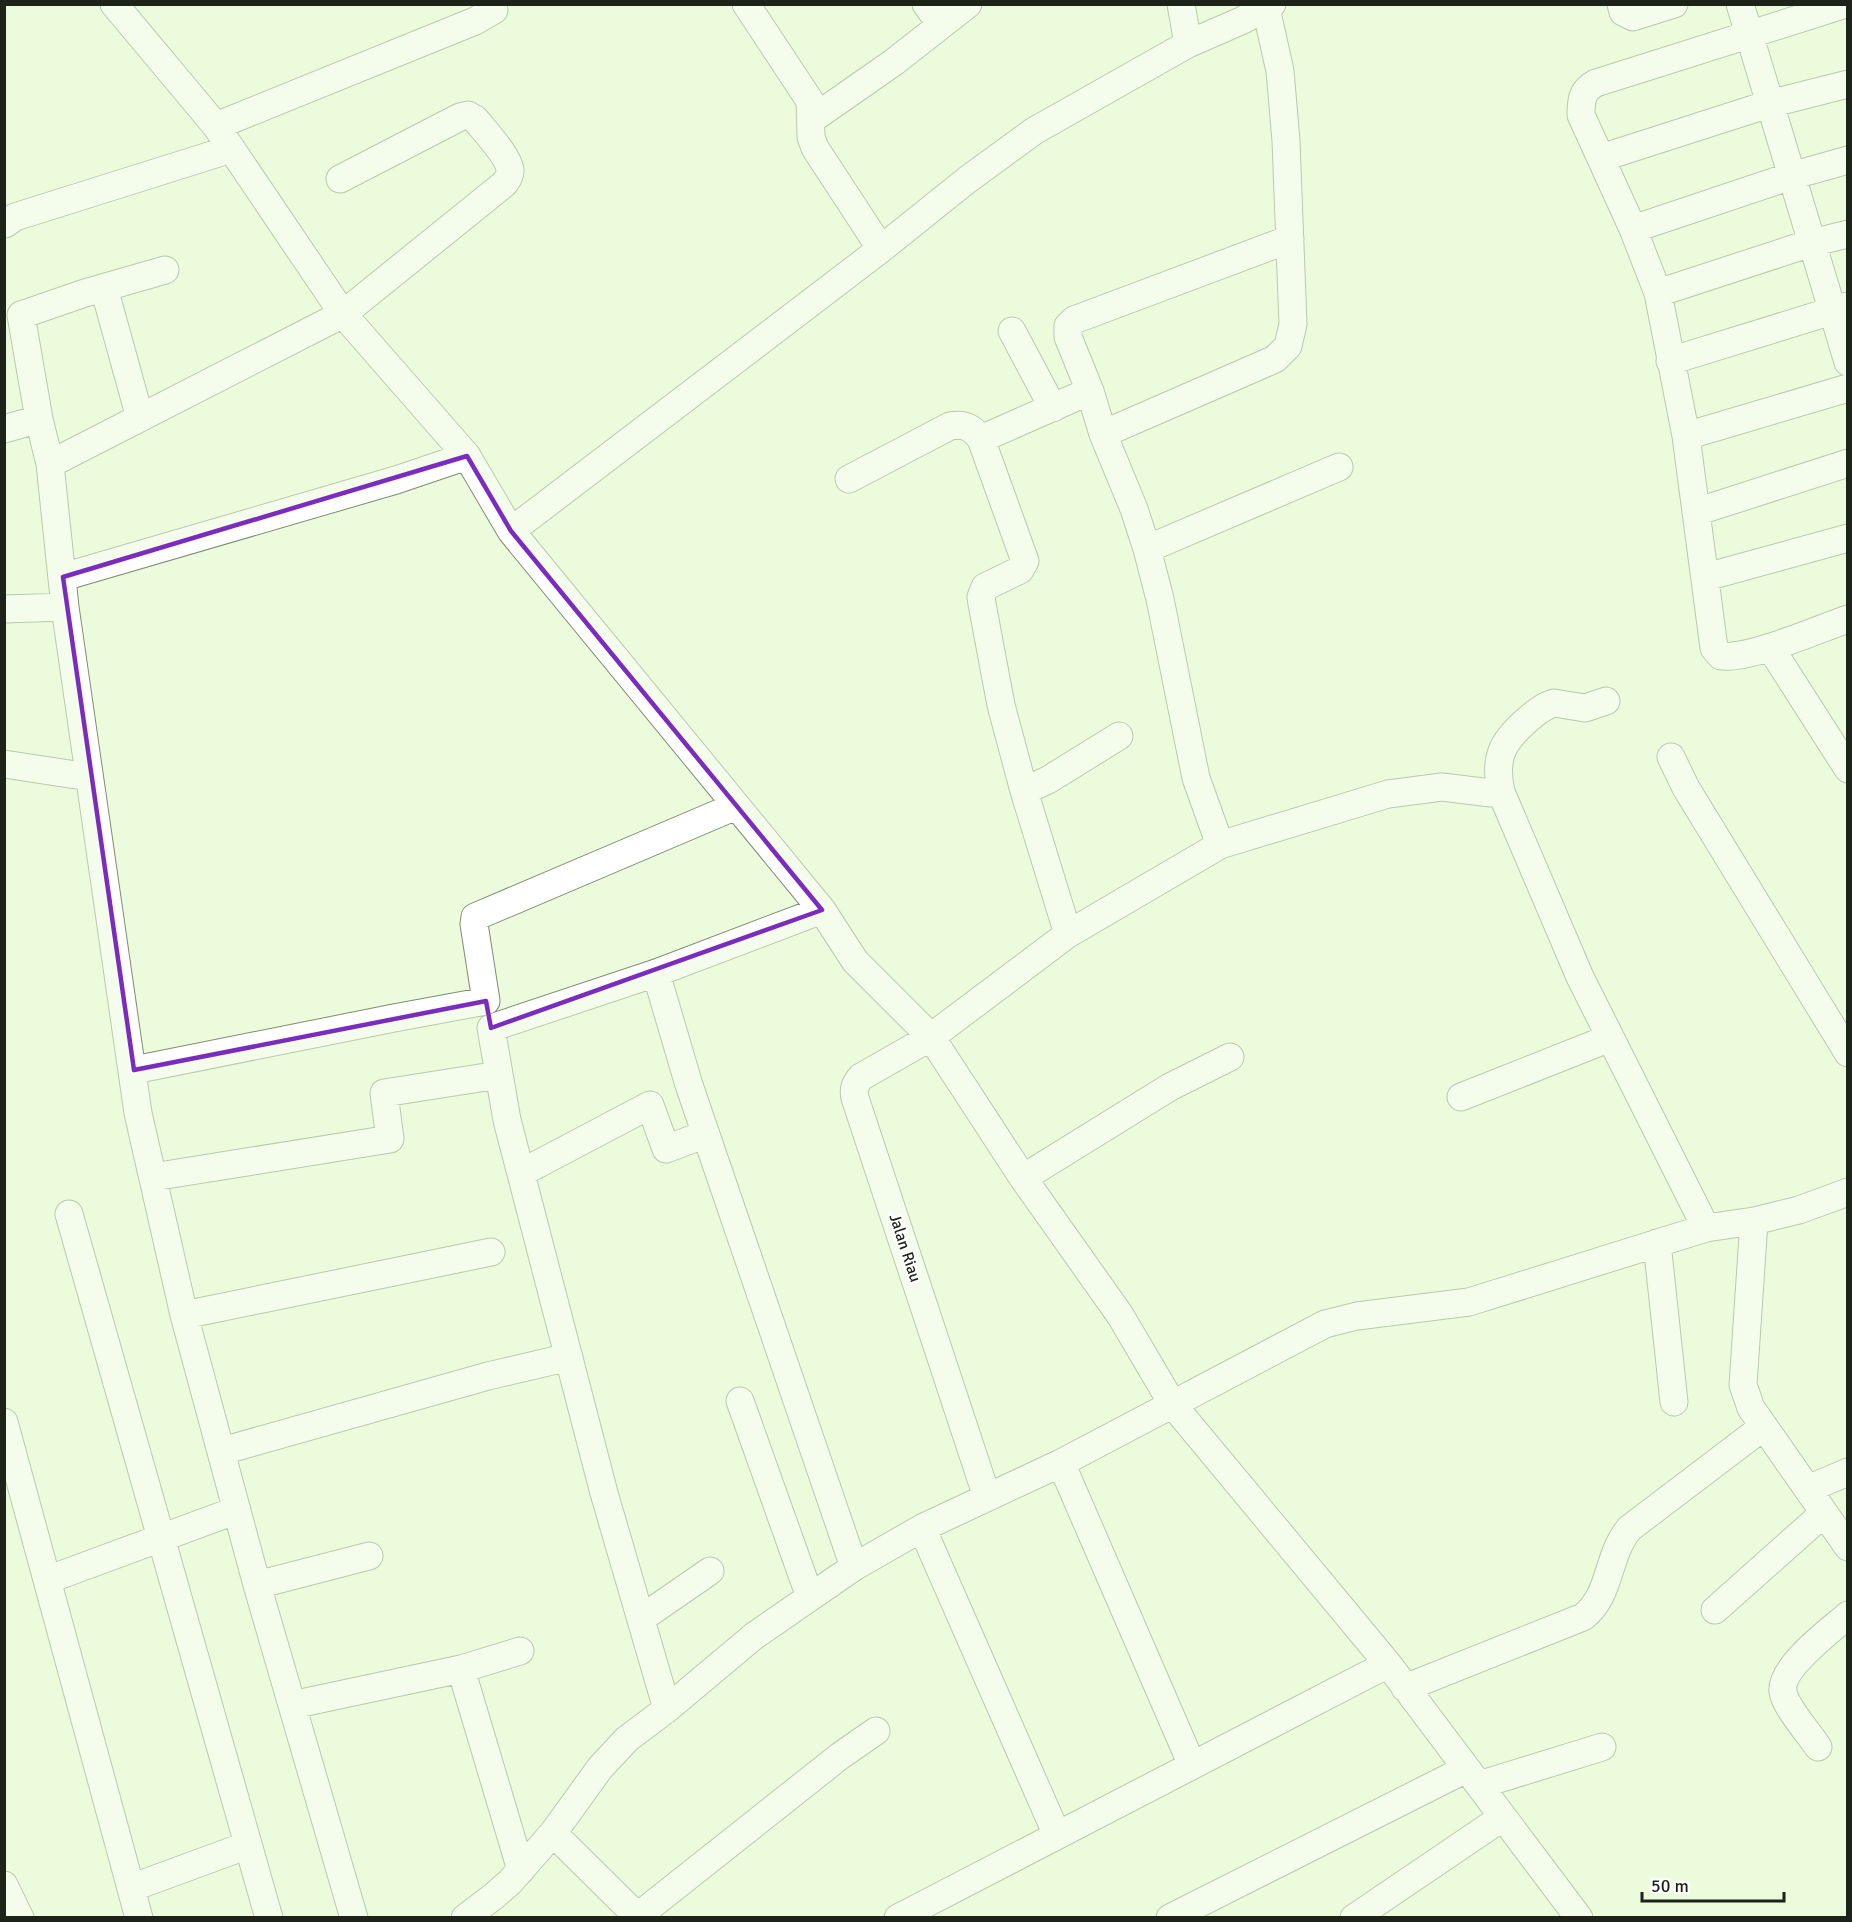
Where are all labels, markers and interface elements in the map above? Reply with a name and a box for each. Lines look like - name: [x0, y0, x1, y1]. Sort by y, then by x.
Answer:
- street label: Jalan Riau: [885, 1211, 925, 1285]
- scale bar: [1642, 1865, 1784, 1903]
- text: 50 m: [1651, 1875, 1689, 1897]

